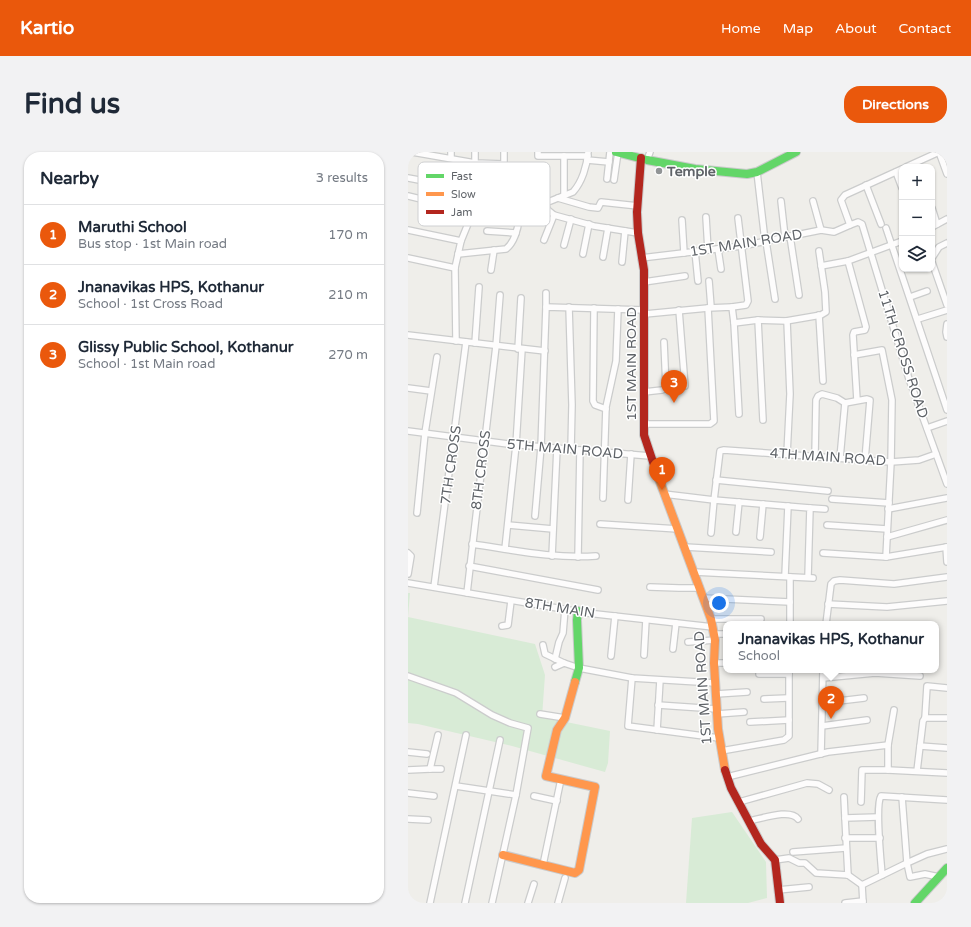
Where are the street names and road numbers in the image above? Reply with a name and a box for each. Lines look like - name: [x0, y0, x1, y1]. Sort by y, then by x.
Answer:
- street label: 1ST MAIN ROAD: [688, 226, 804, 260]
- street label: 11TH CROSS ROAD: [874, 287, 932, 421]
- street label: 1ST MAIN ROAD: [623, 307, 640, 421]
- street label: 7TH CROSS: [437, 424, 465, 506]
- street label: 8TH CROSS: [468, 429, 494, 511]
- street label: 5TH MAIN ROAD: [506, 435, 624, 463]
- street label: 4TH MAIN ROAD: [769, 444, 887, 470]
- street label: 8TH MAIN: [524, 594, 596, 622]
- street label: 1ST MAIN ROAD: [691, 631, 715, 745]

